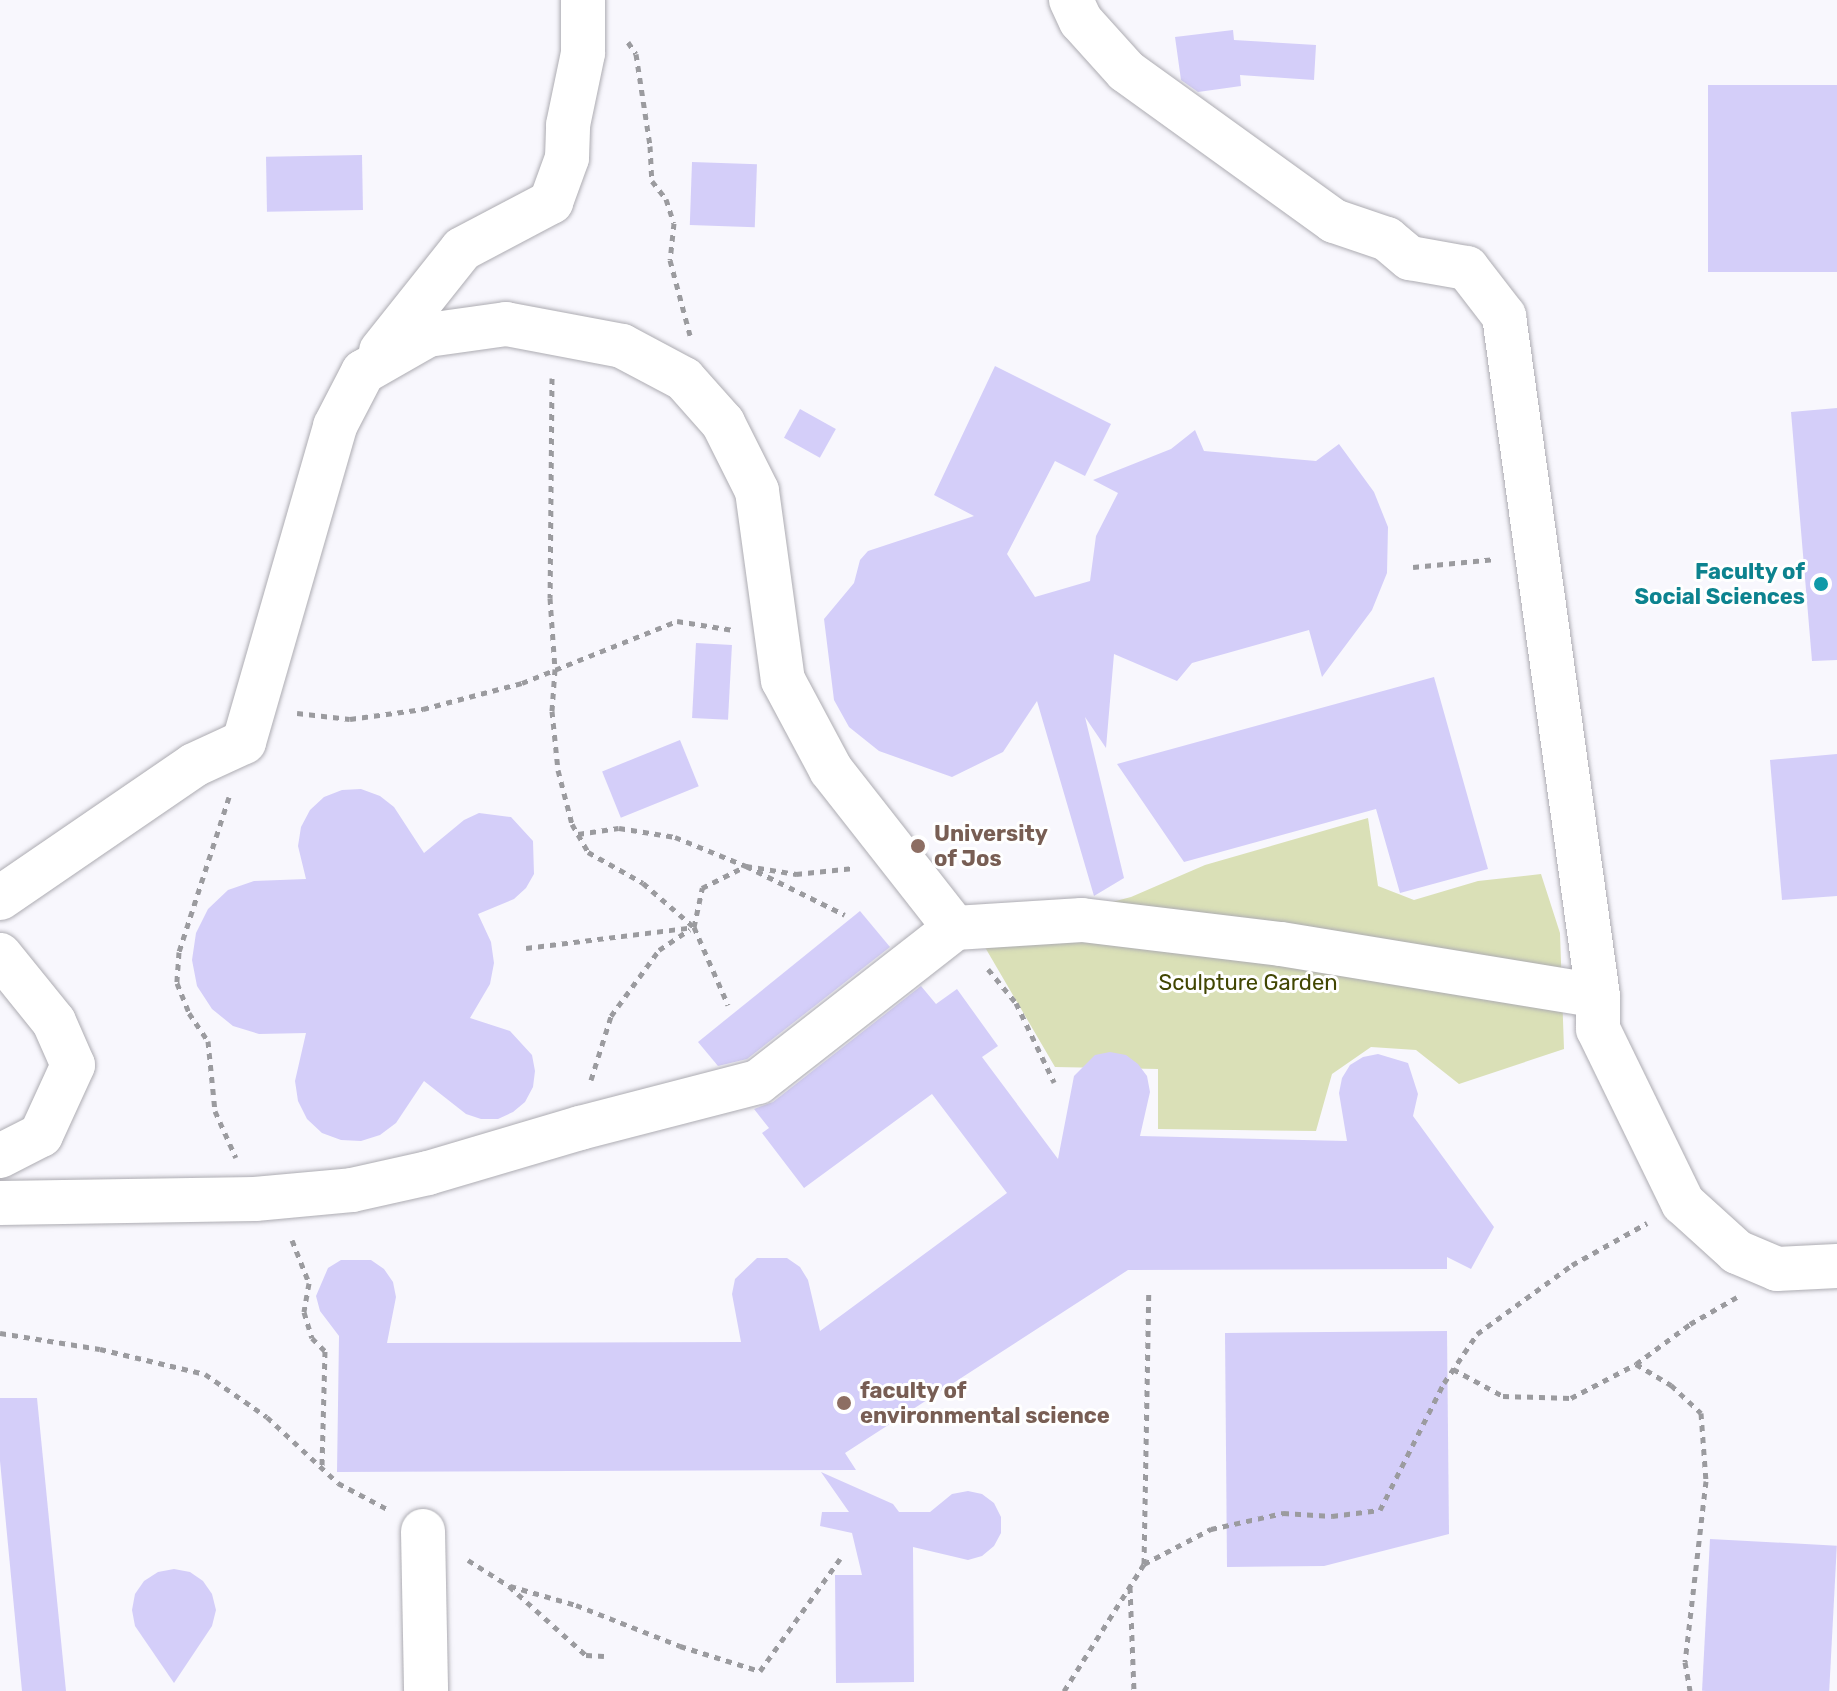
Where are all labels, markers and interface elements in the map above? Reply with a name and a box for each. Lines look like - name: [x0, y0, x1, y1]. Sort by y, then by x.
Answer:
- place label: Faculty of Social Sciences: [1634, 558, 1805, 610]
- marker: Faculty of Social Sciences: [1812, 575, 1830, 593]
- place label: University of Jos: [934, 820, 1048, 872]
- marker: University of Jos: [909, 837, 927, 855]
- park label: Sculpture Garden: [1158, 970, 1338, 996]
- place label: faculty of environmental science: [860, 1377, 1110, 1428]
- marker: faculty of environmental science: [835, 1394, 853, 1412]

